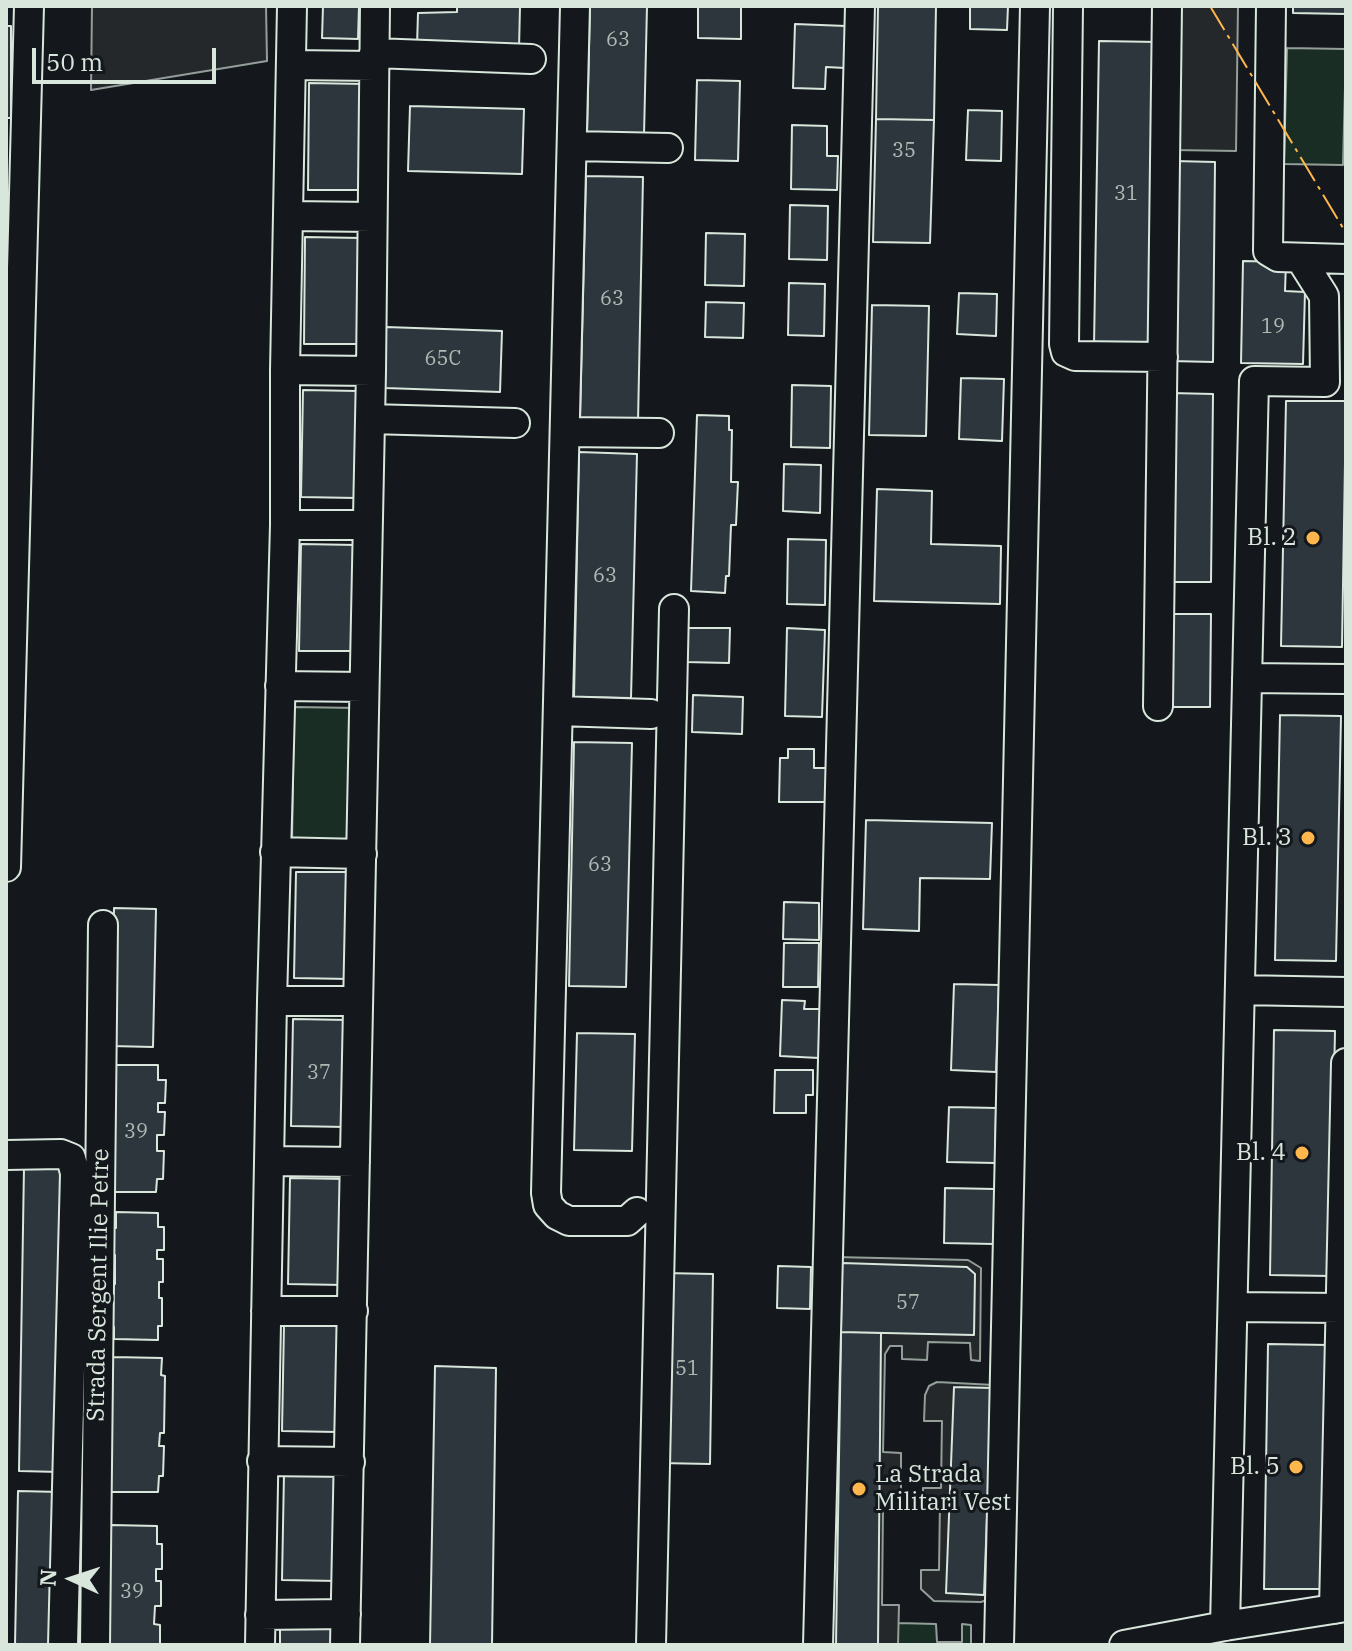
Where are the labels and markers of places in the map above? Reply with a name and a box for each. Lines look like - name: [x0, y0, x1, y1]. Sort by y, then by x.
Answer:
- place label: Bl. 2: [1247, 524, 1297, 552]
- marker: Bl. 2: [1304, 529, 1322, 547]
- place label: Bl. 3: [1242, 824, 1292, 852]
- marker: Bl. 3: [1299, 829, 1317, 847]
- place label: Bl. 4: [1236, 1139, 1286, 1167]
- marker: Bl. 4: [1293, 1144, 1311, 1162]
- place label: Bl. 5: [1230, 1453, 1280, 1481]
- marker: Bl. 5: [1287, 1458, 1305, 1476]
- place label: La Strada Militari Vest: [875, 1461, 1011, 1517]
- marker: La Strada Militari Vest: [850, 1480, 868, 1498]

